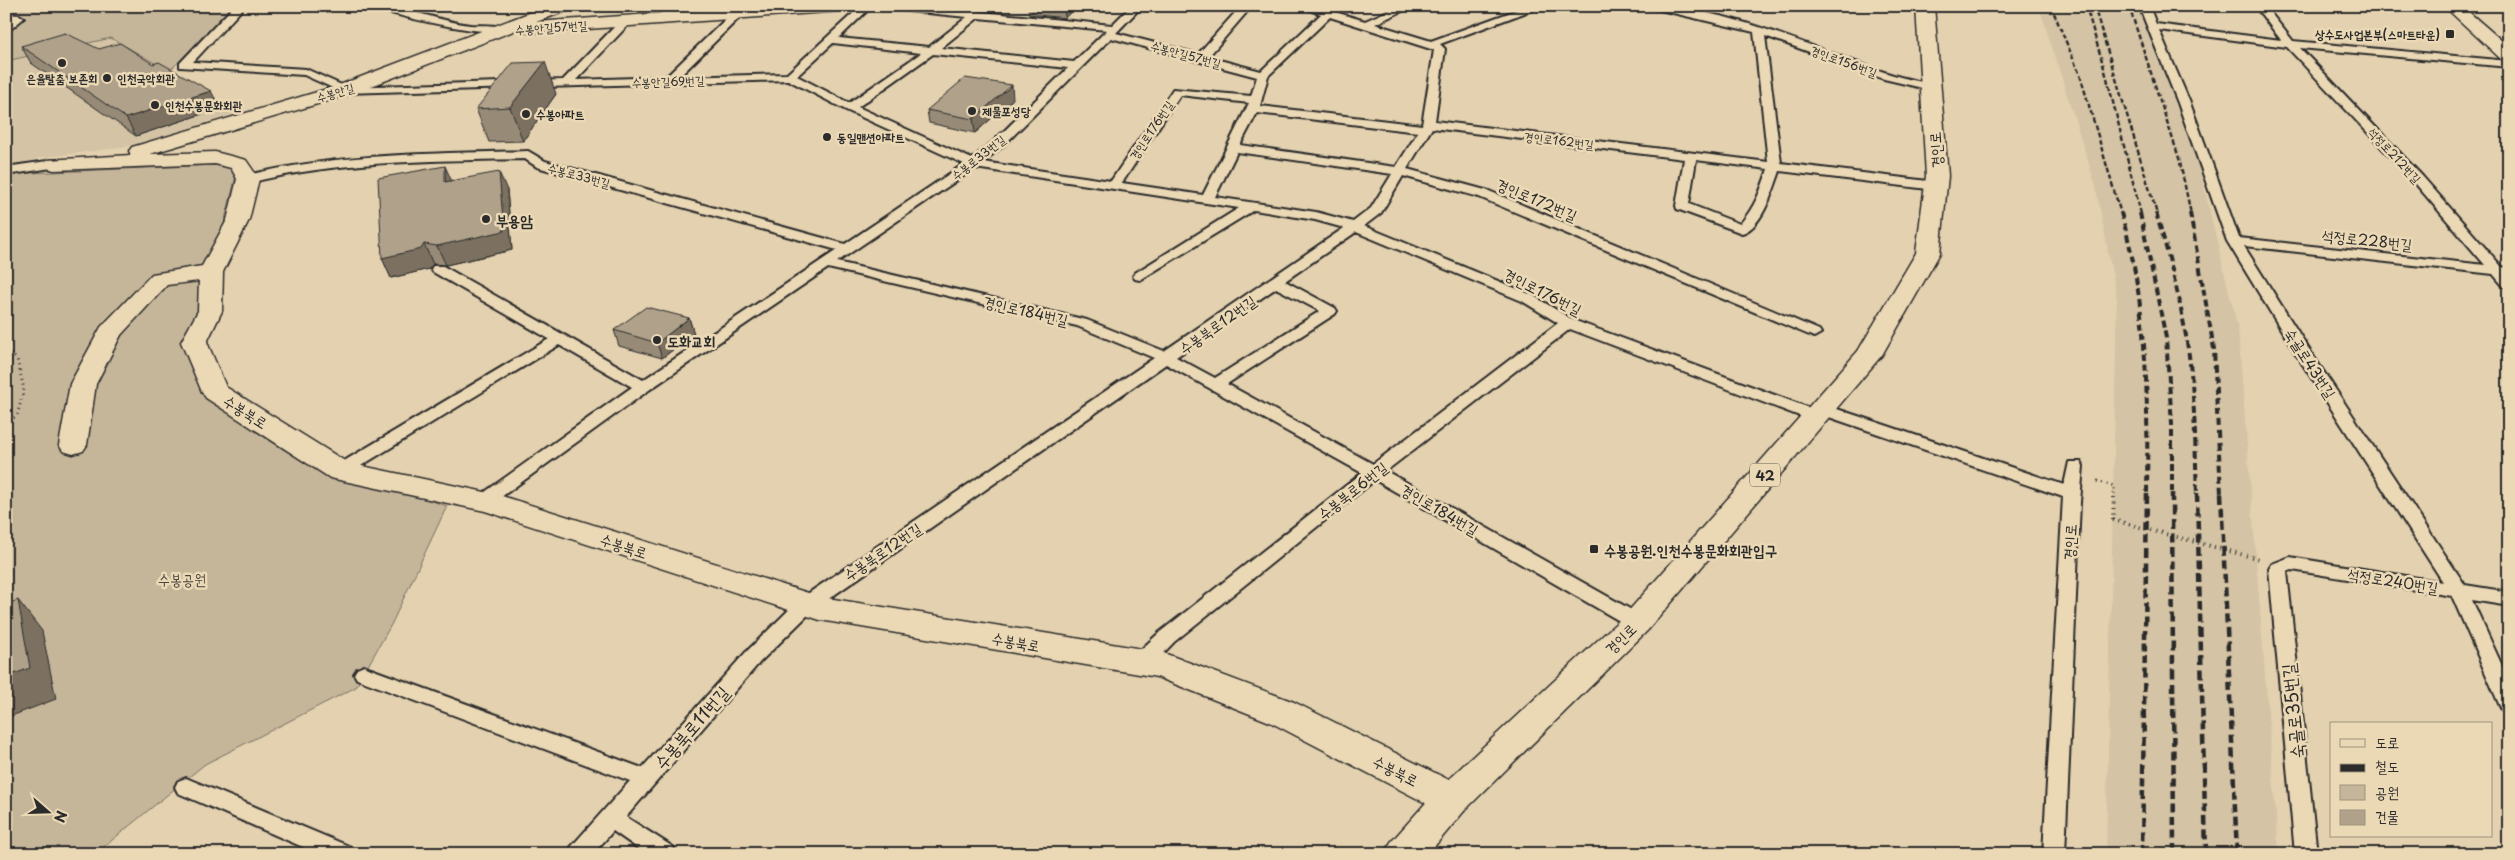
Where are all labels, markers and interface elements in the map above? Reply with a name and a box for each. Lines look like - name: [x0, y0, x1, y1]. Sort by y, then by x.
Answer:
- street label: 수봉안길57번길: [514, 15, 588, 39]
- place label: 상수도사업본부(스마트타운): [2314, 25, 2440, 43]
- marker: 상수도사업본부(스마트타운): [2444, 28, 2456, 40]
- street label: 수봉안길57번길: [1149, 36, 1224, 72]
- street label: 경인로156번길: [1808, 41, 1880, 81]
- marker: 은율탈춤 보존회: [56, 57, 68, 69]
- place label: 은율탈춤 보존회: [26, 69, 98, 87]
- place label: 인천국악회관: [117, 69, 175, 87]
- street label: 수봉안길69번길: [631, 71, 705, 91]
- marker: 인천국악회관: [101, 72, 113, 84]
- street label: 수봉안길: [314, 78, 356, 106]
- place label: 인천수봉문화회관: [165, 96, 243, 114]
- street label: 경인로176번길: [1125, 97, 1178, 163]
- marker: 인천수봉문화회관: [149, 99, 161, 111]
- place label: 제물포성당: [982, 102, 1031, 120]
- place label: 수봉아파트: [536, 105, 585, 123]
- marker: 제물포성당: [966, 105, 978, 117]
- marker: 수봉아파트: [520, 108, 532, 120]
- street label: 석정로212번길: [2364, 123, 2426, 187]
- street label: 경인로162번길: [1523, 127, 1595, 153]
- place label: 동일맨션아파트: [837, 128, 905, 146]
- street label: 수봉로33번길: [947, 130, 1009, 184]
- marker: 동일맨션아파트: [821, 131, 833, 143]
- street label: 경인로: [1922, 131, 1948, 169]
- street label: 수봉로33번길: [546, 158, 613, 192]
- street label: 경인로172번길: [1493, 172, 1581, 226]
- place label: 부용암: [496, 208, 533, 231]
- marker: 부용암: [480, 213, 492, 225]
- street label: 석정로228번길: [2321, 223, 2413, 255]
- street label: 경인로176번길: [1500, 261, 1586, 321]
- street label: 경인로184번길: [981, 289, 1071, 331]
- street label: 수봉북로12번길: [1174, 289, 1260, 359]
- street label: 숙골로43번길: [2280, 323, 2342, 403]
- place label: 도화교회: [667, 329, 715, 352]
- marker: 도화교회: [651, 334, 663, 346]
- street label: 수봉북로: [219, 388, 273, 434]
- street label: 수봉북로6번길: [1312, 455, 1392, 525]
- road number: 42: [1750, 464, 1780, 486]
- street label: 경인로184번길: [1397, 477, 1483, 541]
- street label: 수봉북로12번길: [838, 516, 926, 586]
- street label: 경인로: [2057, 523, 2081, 561]
- street label: 수봉북로: [597, 527, 651, 563]
- place label: 수봉공원.인천수봉문화회관입구: [1604, 538, 1777, 561]
- marker: 수봉공원.인천수봉문화회관입구: [1588, 543, 1600, 555]
- street label: 석정로240번길: [2346, 561, 2440, 599]
- park label: 수봉공원: [158, 567, 206, 590]
- street label: 경인로: [1599, 617, 1641, 659]
- street label: 수봉북로: [990, 625, 1042, 657]
- street label: 숙골로35번길: [2274, 662, 2310, 760]
- street label: 수봉북로11번길: [647, 679, 735, 775]
- legend: [2330, 722, 2492, 838]
- text: 도로: [2375, 730, 2399, 753]
- street label: 수봉북로: [1369, 749, 1423, 791]
- text: 철도: [2375, 754, 2399, 777]
- text: 공원: [2375, 780, 2399, 803]
- north arrow: [22, 788, 72, 838]
- text: 건물: [2375, 804, 2399, 827]
- text: N: [49, 808, 72, 825]

